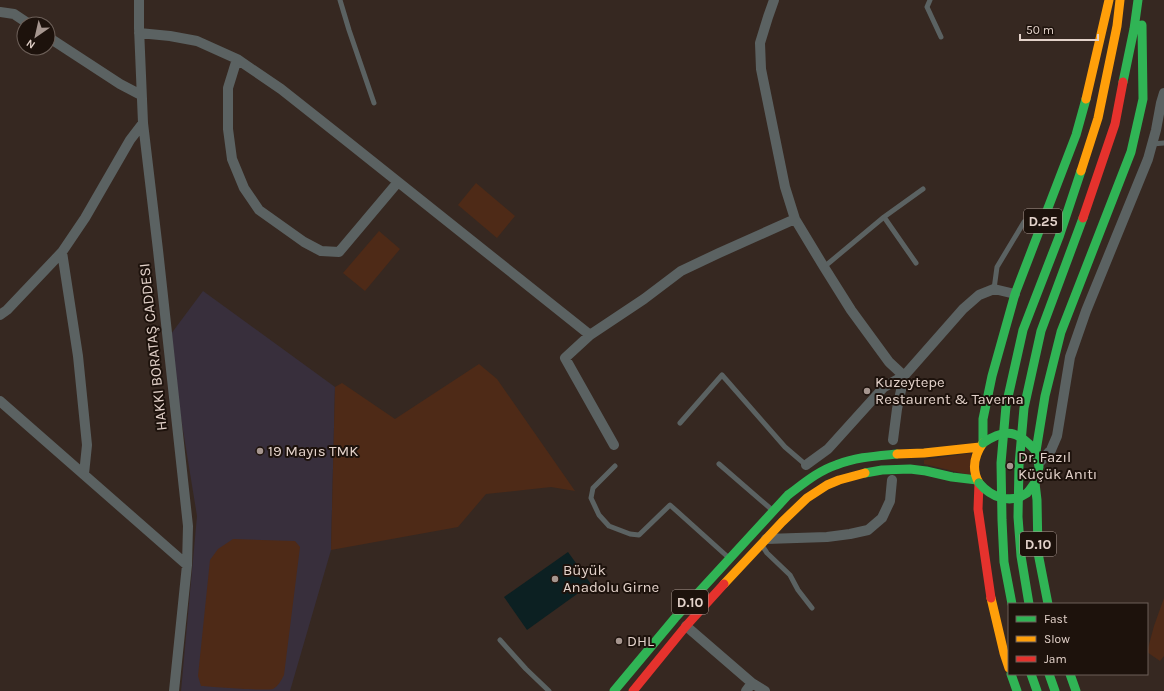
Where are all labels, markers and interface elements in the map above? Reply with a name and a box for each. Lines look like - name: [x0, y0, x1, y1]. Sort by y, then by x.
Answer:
- north arrow: [16, 16, 56, 56]
- scale bar: [1020, 16, 1098, 42]
- text: 50 m: [1026, 23, 1054, 37]
- text: N: [24, 36, 38, 51]
- road number: D.25: [1024, 209, 1062, 233]
- street label: HAKKI BORATAŞ CADDESI: [135, 262, 171, 432]
- place label: Kuzeytepe Restaurent & Taverna: [875, 373, 1024, 408]
- marker: Kuzeytepe Restaurent & Taverna: [862, 386, 872, 396]
- place label: 19 Mayıs TMK: [268, 442, 358, 460]
- marker: 19 Mayıs TMK: [255, 446, 265, 456]
- place label: Dr. Fazıl Küçük Anıtı: [1018, 448, 1097, 483]
- marker: Dr. Fazıl Küçük Anıtı: [1005, 461, 1015, 471]
- road number: D.10: [1020, 532, 1056, 556]
- place label: Büyük Anadolu Girne: [563, 561, 659, 596]
- marker: Büyük Anadolu Girne: [550, 574, 560, 584]
- road number: D.10: [672, 590, 708, 614]
- legend: [1008, 603, 1148, 675]
- text: Fast: [1044, 612, 1068, 626]
- place label: DHL: [627, 632, 654, 650]
- text: Slow: [1044, 632, 1070, 646]
- marker: DHL: [614, 636, 624, 646]
- text: Jam: [1044, 652, 1067, 666]

